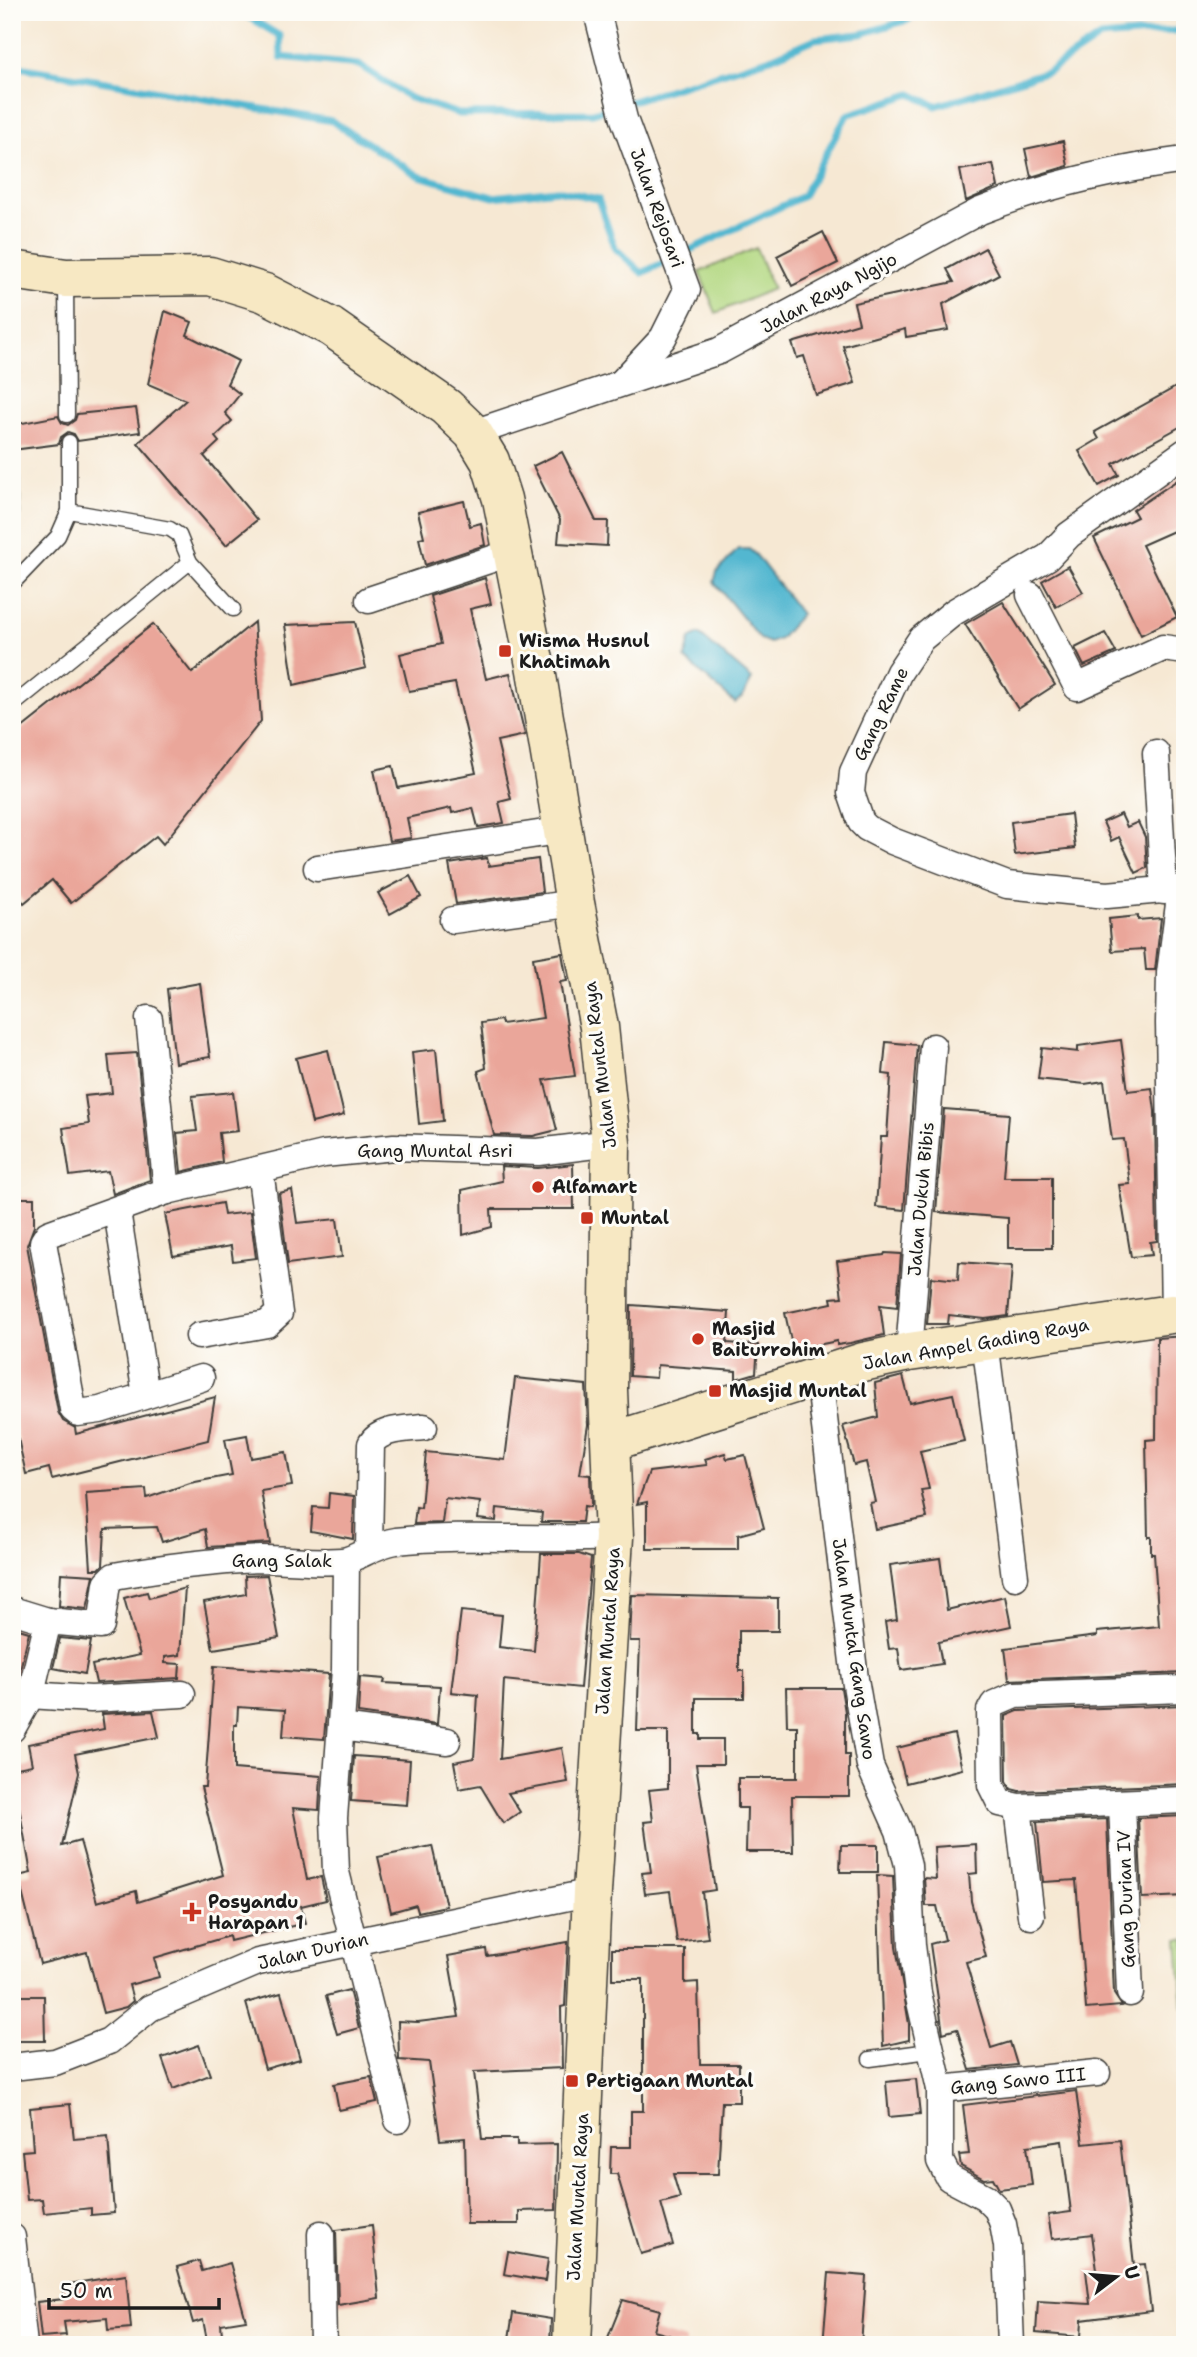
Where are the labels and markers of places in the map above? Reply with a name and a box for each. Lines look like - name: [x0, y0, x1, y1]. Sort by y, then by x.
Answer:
- place label: Wisma Husnul Khatimah: [519, 629, 649, 674]
- marker: Wisma Husnul Khatimah: [497, 643, 513, 659]
- place label: Alfamart: [552, 1175, 638, 1199]
- marker: Alfamart: [530, 1179, 546, 1195]
- place label: Muntal: [601, 1206, 669, 1230]
- marker: Muntal: [579, 1210, 595, 1226]
- place label: Masjid Baiturrohim: [712, 1317, 825, 1362]
- marker: Masjid Baiturrohim: [690, 1331, 706, 1347]
- place label: Masjid Muntal: [729, 1379, 867, 1403]
- marker: Masjid Muntal: [707, 1383, 723, 1399]
- place label: Posyandu Harapan 1: [208, 1890, 304, 1935]
- marker: Posyandu Harapan 1: [182, 1902, 202, 1922]
- place label: Pertigaan Muntal: [586, 2069, 754, 2093]
- marker: Pertigaan Muntal: [564, 2073, 580, 2089]

